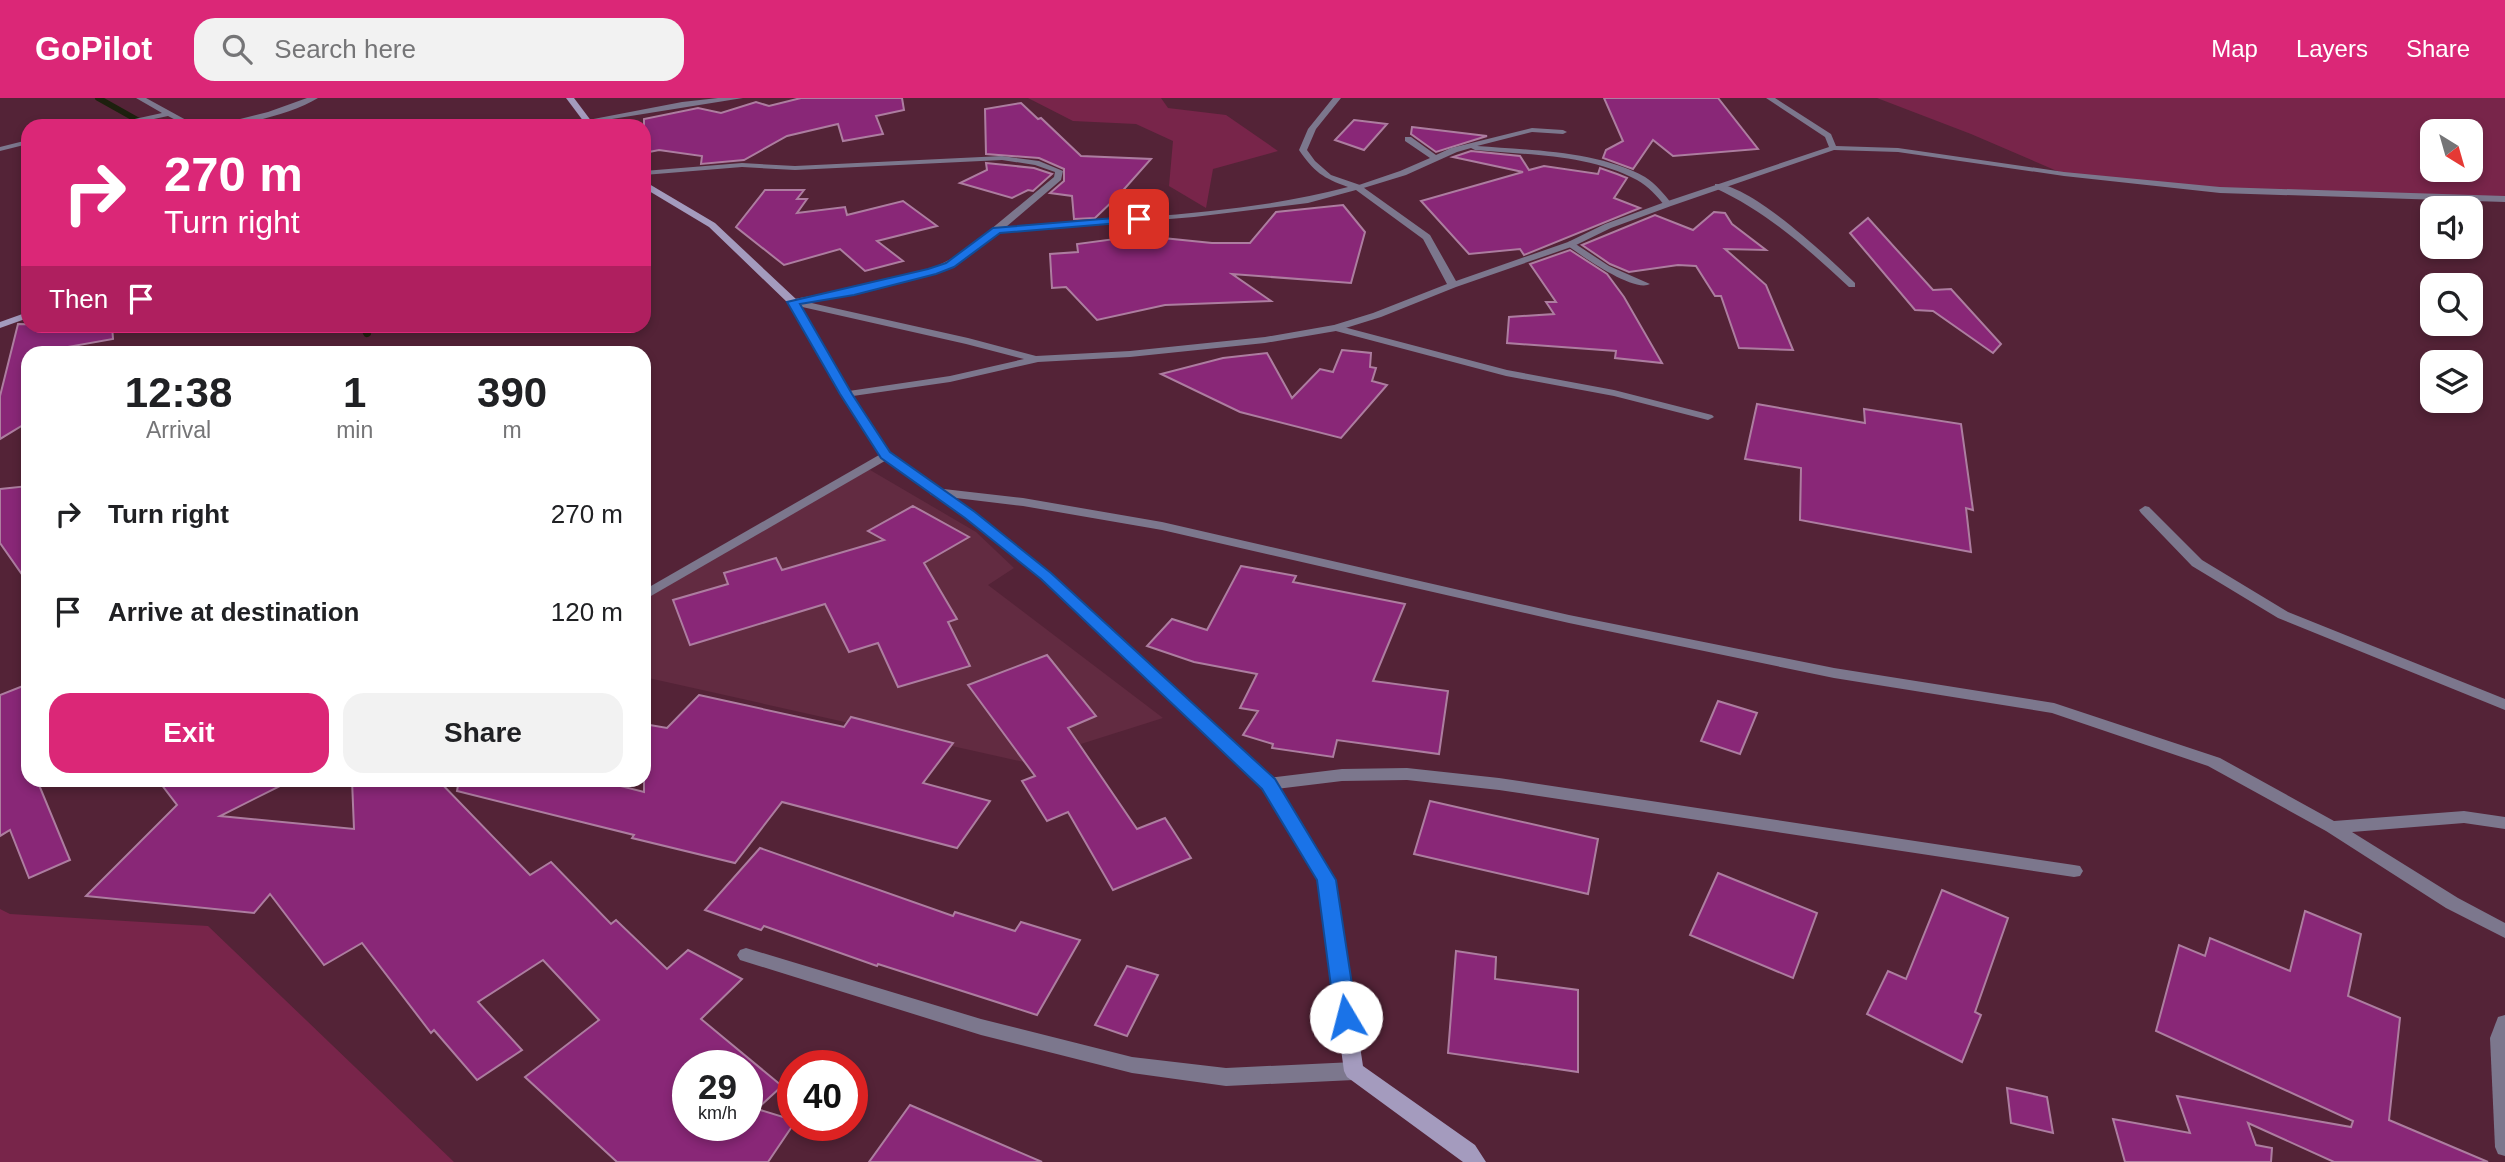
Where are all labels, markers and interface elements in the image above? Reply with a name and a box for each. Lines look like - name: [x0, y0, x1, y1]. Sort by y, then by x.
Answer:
- search box: [194, 18, 684, 81]
- text: GoPilot: [35, 30, 152, 67]
- icon: search: [218, 30, 256, 68]
- text: Search here: [274, 34, 416, 64]
- text: Map: [2211, 35, 2258, 62]
- text: Layers: [2296, 35, 2368, 62]
- text: Share: [2406, 35, 2470, 62]
- north arrow: [2420, 119, 2483, 182]
- map controls: [2420, 119, 2483, 413]
- icon: right: [49, 147, 140, 238]
- text: 270 m: [164, 147, 303, 201]
- pin: [1109, 189, 1169, 249]
- button: sound: [2420, 196, 2483, 259]
- icon: arrive: [1120, 200, 1158, 238]
- text: Turn right: [164, 204, 300, 240]
- button: search: [2420, 273, 2483, 336]
- icon: arrive: [122, 280, 160, 318]
- text: Then: [49, 284, 108, 314]
- button: layers: [2420, 350, 2483, 413]
- text: 12:38: [125, 369, 232, 416]
- text: 1: [343, 369, 366, 416]
- text: 390: [477, 369, 547, 416]
- text: Arrival: [146, 417, 211, 443]
- text: min: [336, 417, 373, 443]
- text: m: [503, 417, 522, 443]
- icon: right: [49, 495, 87, 533]
- text: Turn right: [108, 499, 229, 529]
- text: 270 m: [551, 499, 623, 529]
- icon: arrive: [49, 593, 87, 631]
- text: Arrive at destination: [108, 597, 359, 627]
- text: 120 m: [551, 597, 623, 627]
- button: Exit: [49, 693, 329, 773]
- button: Share: [343, 693, 623, 773]
- position arrow: [1309, 980, 1383, 1054]
- speed limit sign: 40: [777, 1050, 868, 1141]
- text: 29: [698, 1067, 737, 1106]
- text: km/h: [698, 1103, 737, 1123]

